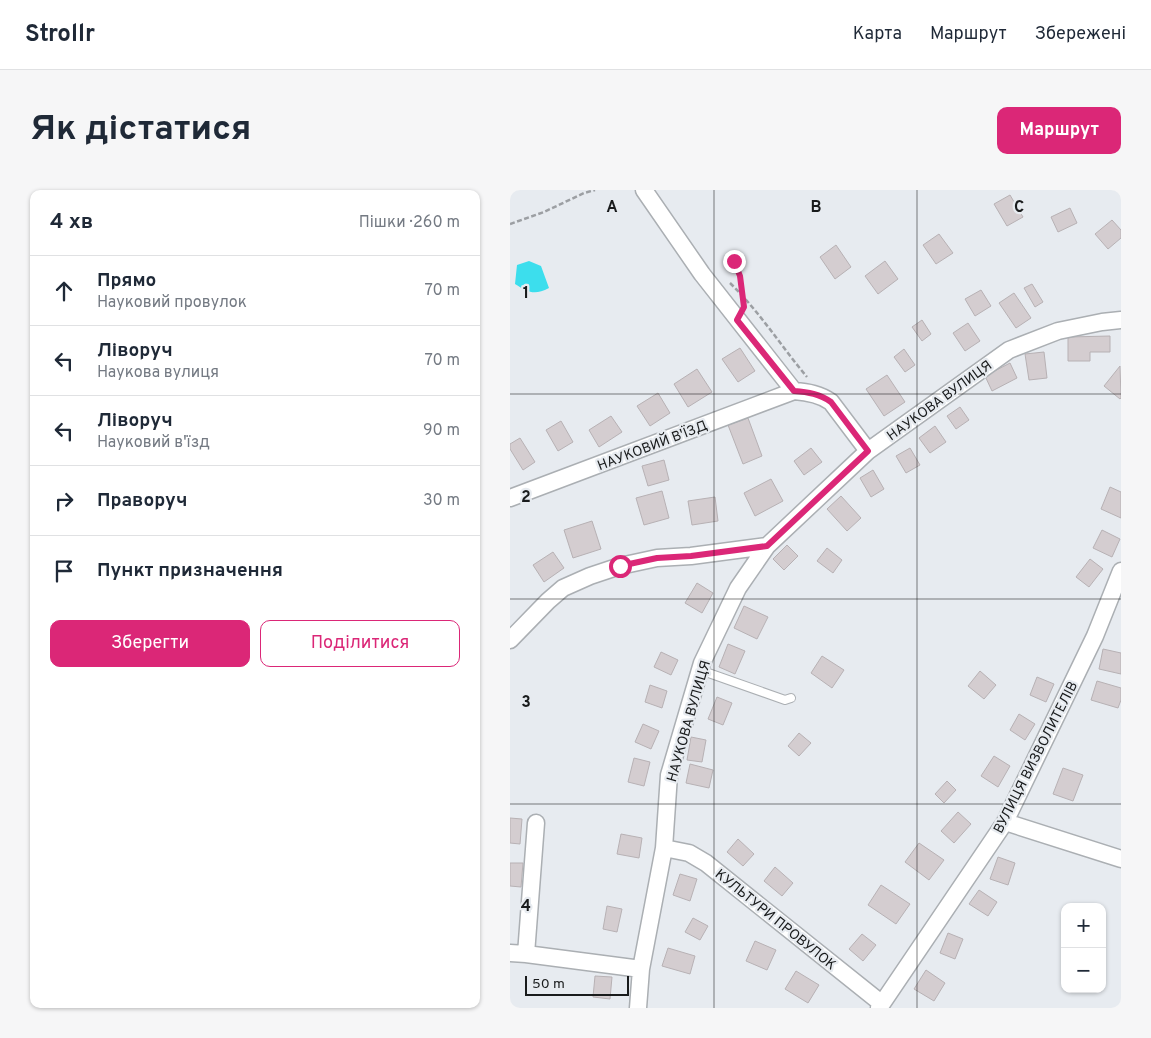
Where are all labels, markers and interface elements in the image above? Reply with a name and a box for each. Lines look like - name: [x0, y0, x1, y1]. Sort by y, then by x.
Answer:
- text: Strollr: [25, 20, 95, 50]
- text: Карта: [853, 23, 902, 46]
- text: Маршрут: [930, 23, 1007, 46]
- text: Збережені: [1035, 23, 1126, 46]
- button: Маршрут: [997, 107, 1121, 154]
- text: Як дістатися: [30, 108, 251, 152]
- text: A: [606, 198, 618, 218]
- text: B: [810, 198, 822, 218]
- text: C: [1014, 198, 1024, 218]
- text: 4 хв: [50, 209, 93, 236]
- text: Пішки · 260 m: [359, 213, 460, 233]
- route end: [723, 250, 746, 273]
- text: Прямо: [97, 269, 156, 293]
- icon: ahead: [50, 277, 78, 305]
- text: 70 m: [425, 281, 460, 301]
- text: 1: [523, 284, 529, 304]
- text: Науковий провулок: [97, 293, 247, 313]
- text: Ліворуч: [97, 339, 173, 363]
- icon: left: [50, 347, 78, 375]
- text: 70 m: [425, 351, 460, 371]
- street label: НАУКОВА ВУЛИЦЯ: [884, 357, 996, 445]
- text: Наукова вулиця: [97, 363, 219, 383]
- text: Ліворуч: [97, 409, 173, 433]
- icon: left: [50, 417, 78, 445]
- street label: НАУКОВИЙ В'ЇЗД: [595, 417, 710, 475]
- text: 90 m: [423, 421, 460, 441]
- text: Науковий в'їзд: [97, 433, 210, 453]
- icon: right: [50, 487, 78, 515]
- text: 2: [521, 488, 531, 508]
- text: Праворуч: [97, 489, 188, 513]
- text: 30 m: [423, 491, 460, 511]
- route start: [609, 555, 632, 578]
- icon: arrive: [50, 557, 78, 585]
- text: Пункт призначення: [97, 559, 283, 583]
- button: Зберегти: [50, 620, 250, 667]
- button: Поділитися: [260, 620, 460, 667]
- street label: НАУКОВА ВУЛИЦЯ: [664, 659, 715, 784]
- street label: ВУЛИЦЯ ВИЗВОЛИТЕЛІВ: [991, 679, 1082, 837]
- text: 3: [521, 693, 531, 713]
- street label: КУЛЬТУРИ ПРОВУЛОК: [711, 866, 839, 974]
- text: 4: [521, 897, 531, 917]
- map controls: [1061, 903, 1106, 993]
- button: +: [1061, 903, 1106, 948]
- button: −: [1061, 948, 1106, 993]
- scale bar: [525, 973, 629, 996]
- text: 50 m: [532, 976, 565, 993]

